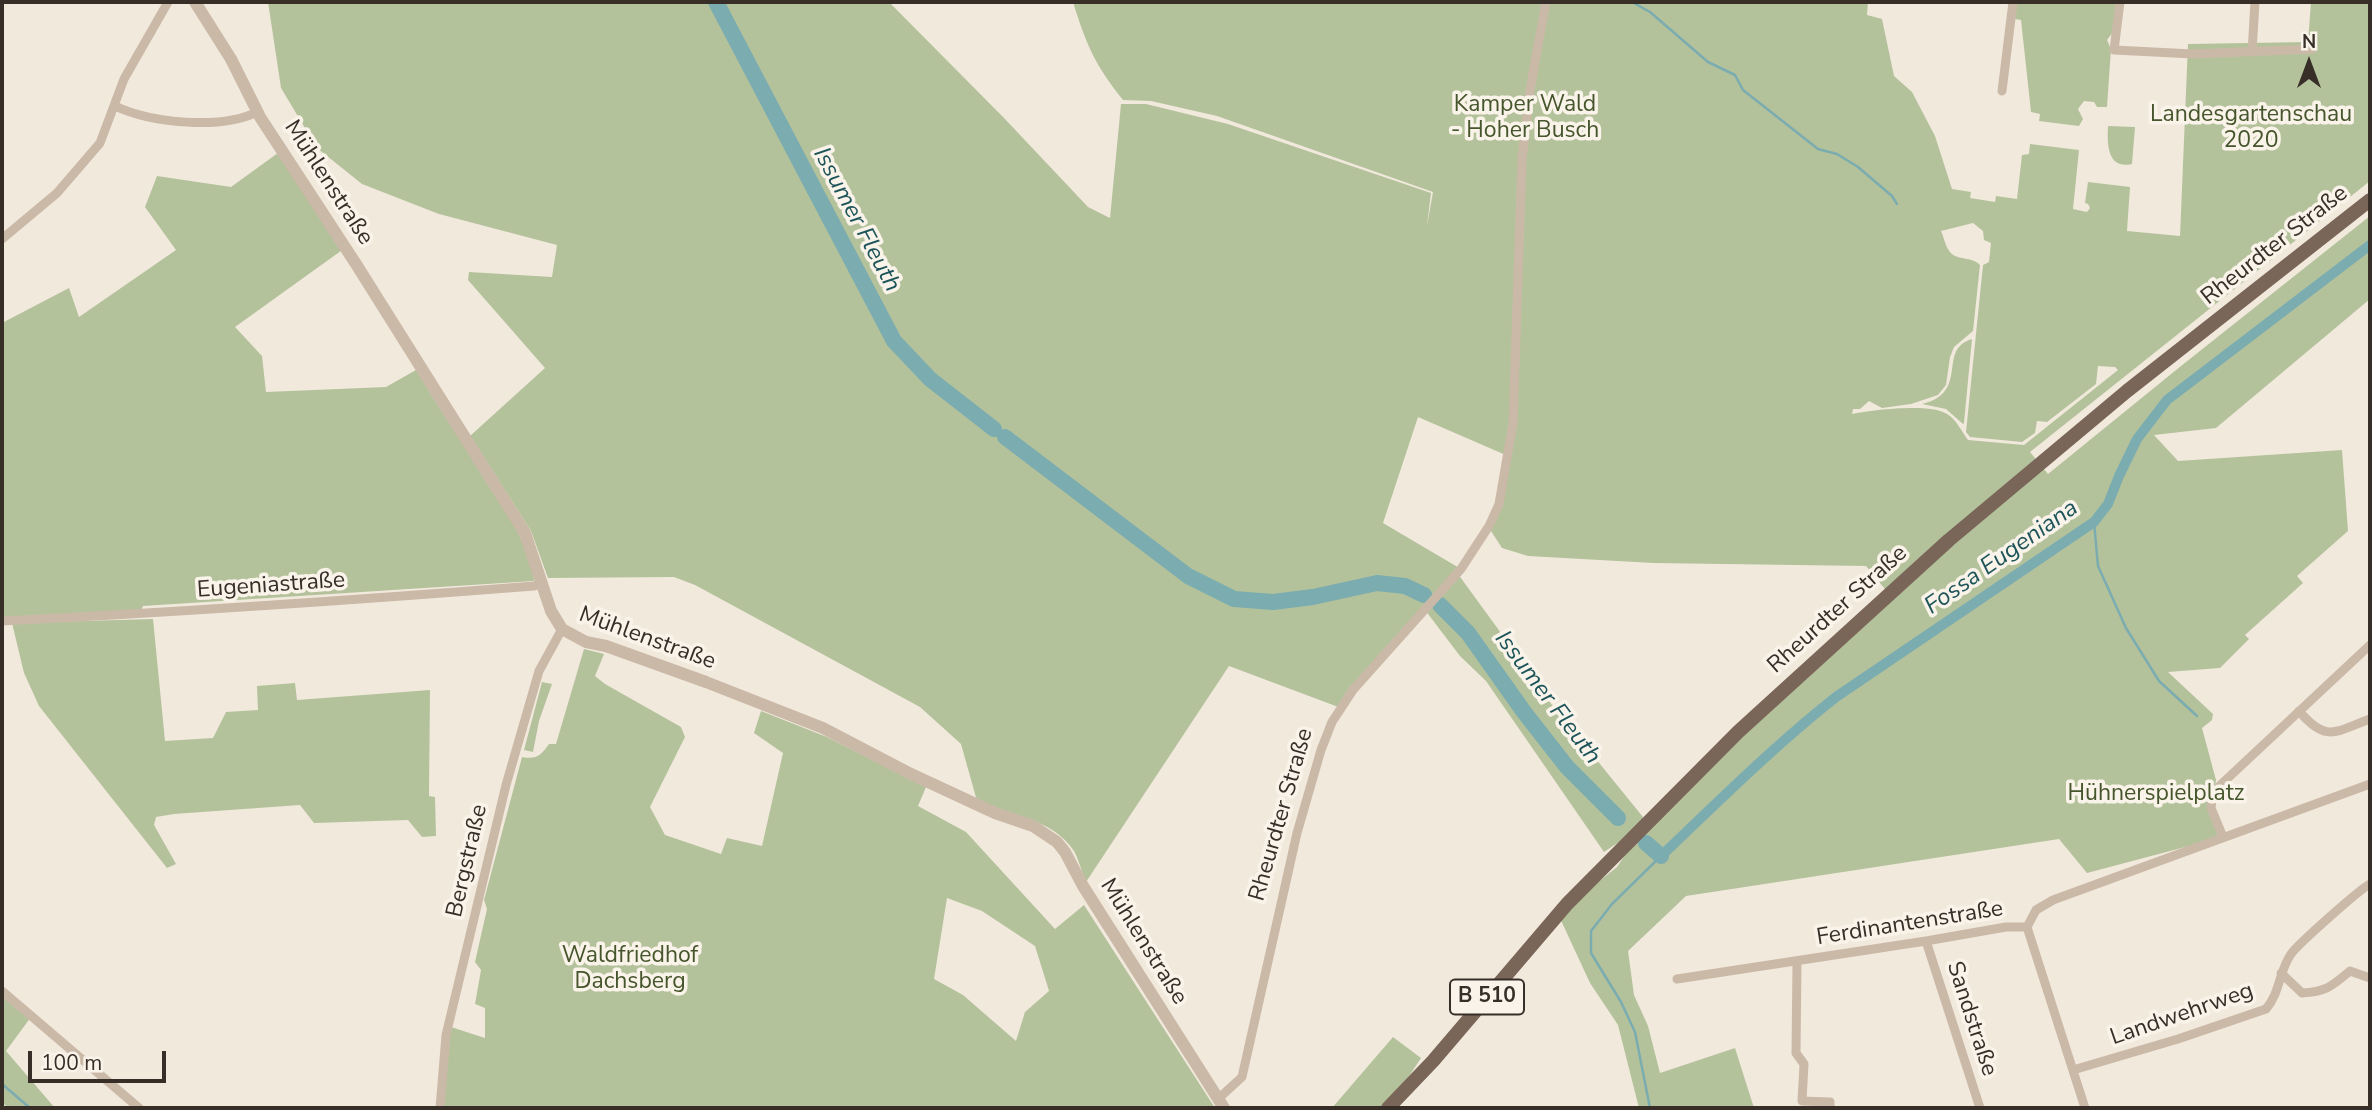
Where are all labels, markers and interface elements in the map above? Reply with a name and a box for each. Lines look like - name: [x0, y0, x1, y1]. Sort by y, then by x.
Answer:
- north arrow: [2274, 28, 2344, 98]
- text: N: [2302, 29, 2316, 55]
- park label: Kamper Wald - Hoher Busch: [1451, 91, 1599, 145]
- park label: Landesgartenschau 2020: [2150, 101, 2352, 155]
- street label: Mühlenstraße: [277, 115, 379, 251]
- water label: Issumer Fleuth: [806, 143, 906, 297]
- street label: Rheurdter Straße: [2196, 180, 2354, 312]
- water label: Fossa Eugeniana: [1920, 494, 2084, 622]
- street label: Rheurdter Straße: [1763, 540, 1913, 680]
- street label: Eugeniastraße: [196, 567, 346, 605]
- street label: Mühlenstraße: [575, 602, 719, 676]
- water label: Issumer Fleuth: [1488, 626, 1606, 770]
- street label: Rheurdter Straße: [1244, 726, 1320, 904]
- park label: Hühnerspielplatz: [2068, 780, 2244, 808]
- street label: Bergstraße: [442, 802, 494, 920]
- street label: Mühlenstraße: [1093, 874, 1193, 1010]
- street label: Ferdinantenstraße: [1815, 896, 2005, 952]
- park label: Waldfriedhof Dachsberg: [562, 942, 698, 996]
- street label: Sandstraße: [1940, 958, 2002, 1080]
- street label: Landwehrweg: [2107, 978, 2257, 1052]
- road number: B 510: [1450, 979, 1524, 1014]
- scale bar: [32, 1036, 170, 1080]
- text: 100 m: [41, 1049, 102, 1077]

